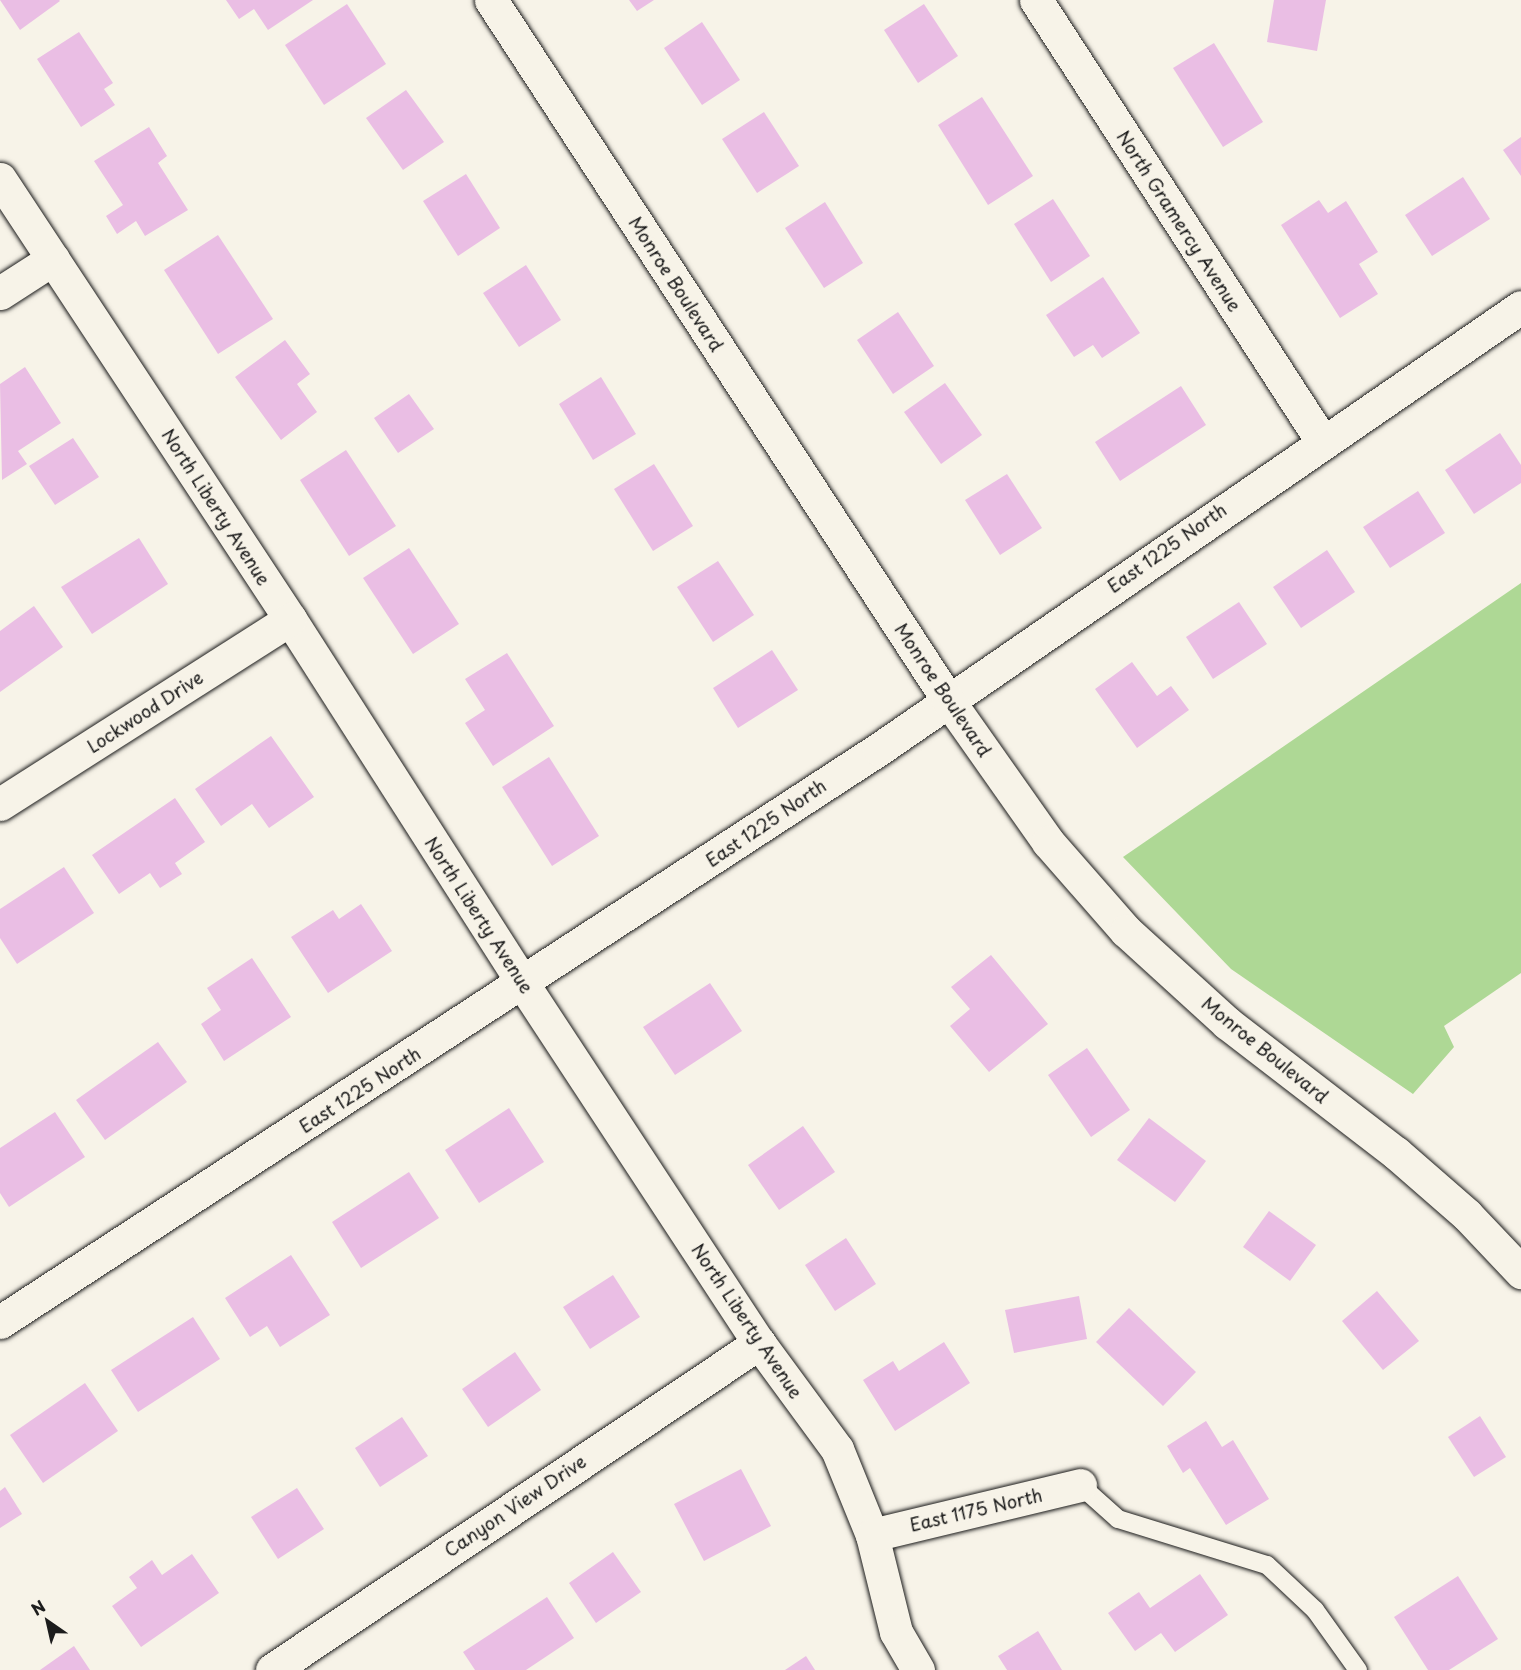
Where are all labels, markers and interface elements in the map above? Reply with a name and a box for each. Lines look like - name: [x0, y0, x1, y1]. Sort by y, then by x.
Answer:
- street label: North Gramercy Avenue: [1113, 127, 1245, 315]
- street label: Monroe Boulevard: [624, 212, 728, 356]
- street label: North Liberty Avenue: [157, 424, 275, 590]
- street label: East 1225 North: [1103, 499, 1231, 597]
- street label: Monroe Boulevard: [890, 619, 996, 761]
- street label: Lockwood Drive: [83, 666, 207, 758]
- street label: East 1225 North: [701, 774, 831, 872]
- street label: North Liberty Avenue: [420, 832, 538, 998]
- street label: Monroe Boulevard: [1197, 992, 1333, 1108]
- street label: East 1225 North: [295, 1042, 425, 1138]
- street label: North Liberty Avenue: [686, 1238, 808, 1404]
- street label: Canyon View Drive: [440, 1451, 590, 1561]
- street label: East 1175 North: [908, 1484, 1044, 1536]
- north arrow: [18, 1592, 78, 1652]
- text: N: [26, 1594, 50, 1621]

